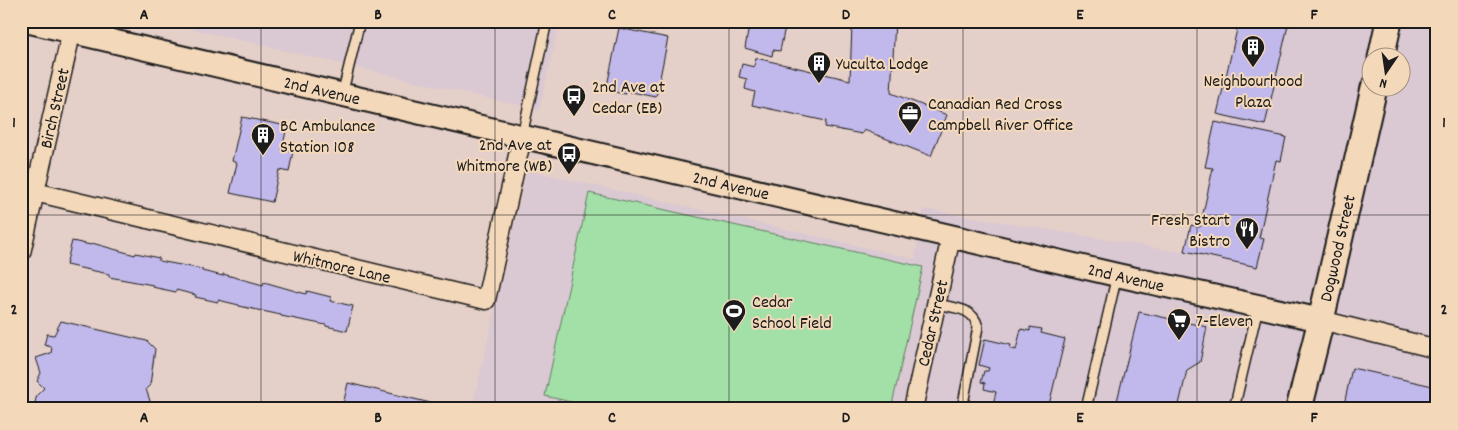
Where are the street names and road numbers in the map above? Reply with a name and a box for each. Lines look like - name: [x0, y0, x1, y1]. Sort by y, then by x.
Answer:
- street label: Birch Street: [35, 66, 78, 151]
- street label: 2nd Avenue: [281, 71, 362, 113]
- street label: 2nd Avenue: [690, 166, 771, 208]
- street label: Dogwood Street: [1315, 192, 1364, 305]
- street label: Whitmore Lane: [290, 245, 393, 292]
- street label: 2nd Avenue: [1085, 258, 1166, 300]
- street label: Cedar Street: [912, 277, 957, 369]

